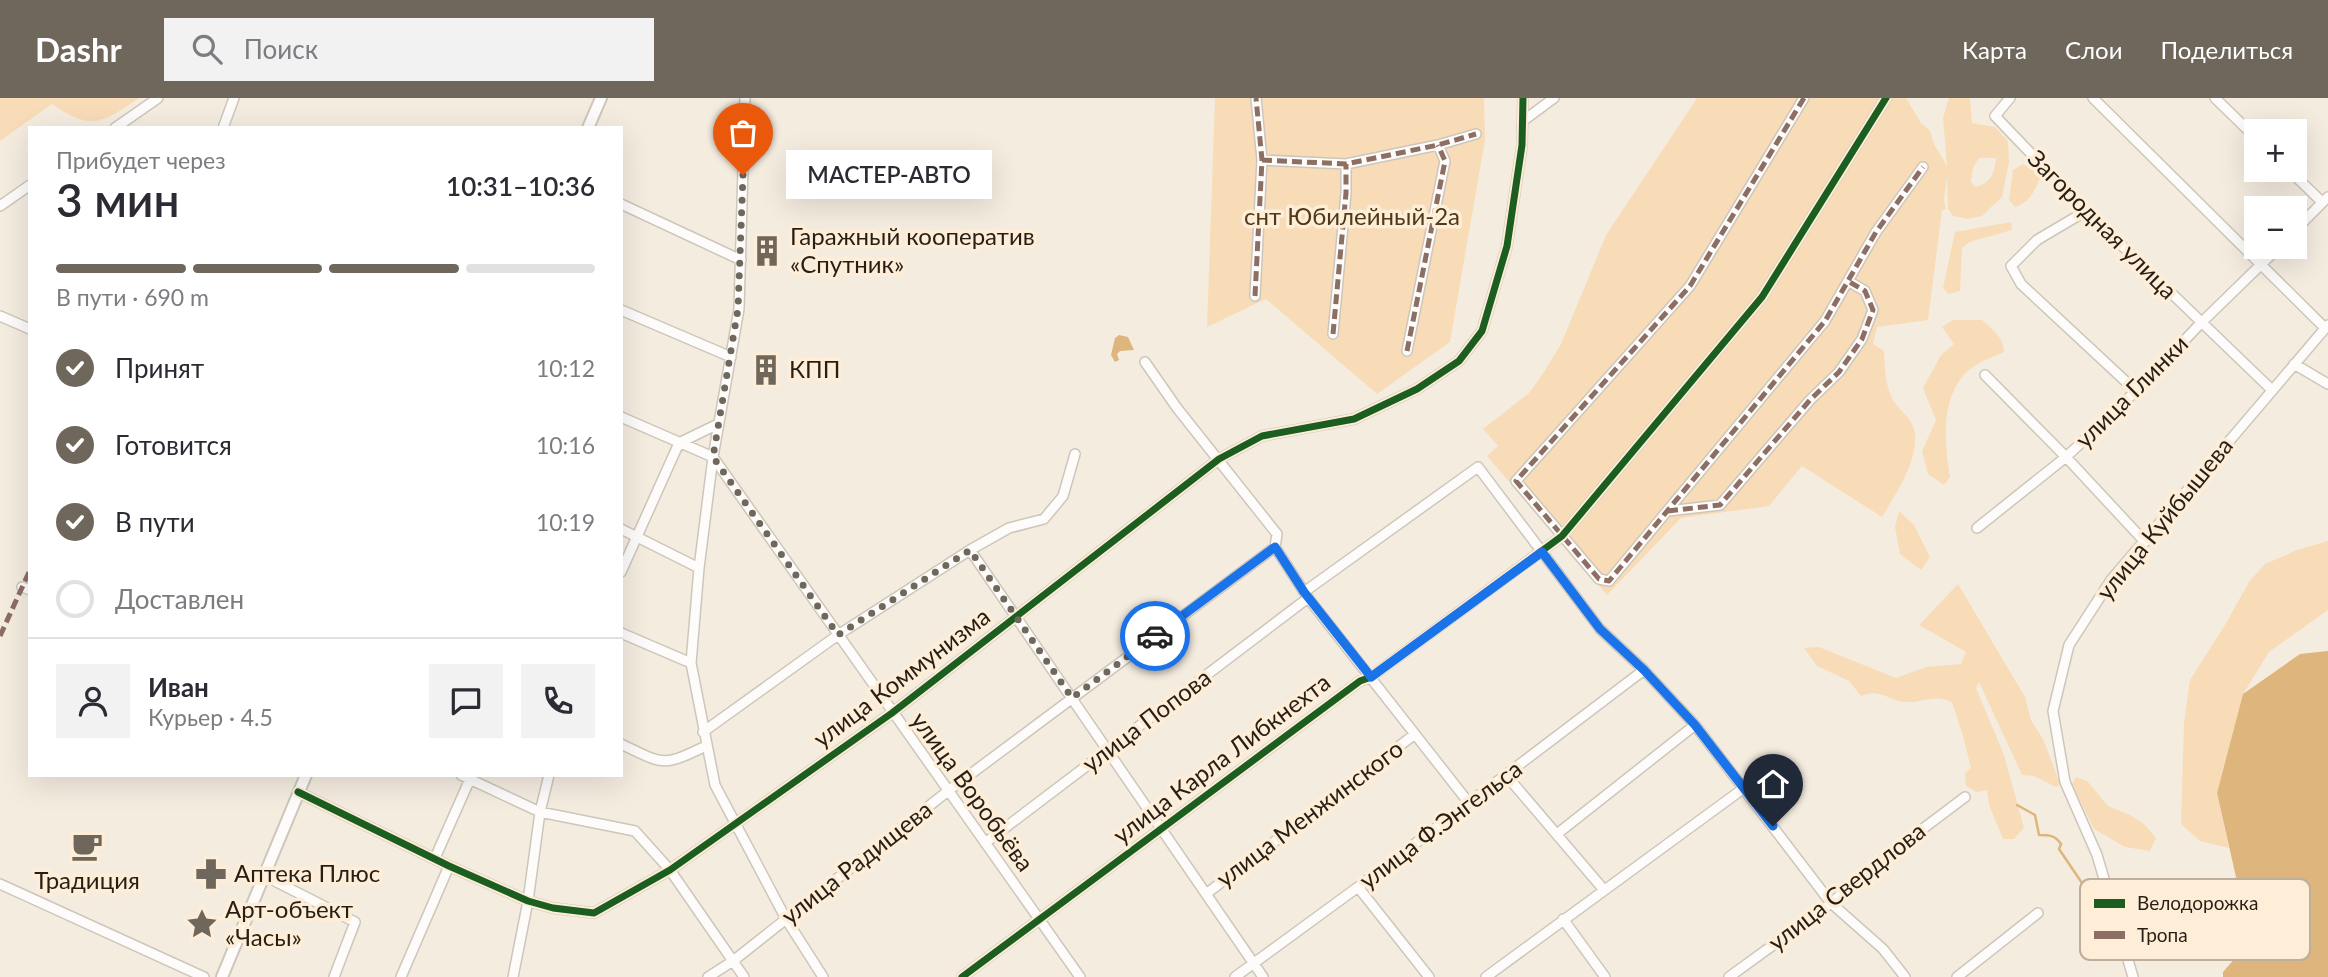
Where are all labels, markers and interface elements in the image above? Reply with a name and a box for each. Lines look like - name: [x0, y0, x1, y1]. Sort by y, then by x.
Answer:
- search box: [164, 18, 654, 81]
- text: Dashr: [35, 29, 122, 69]
- icon: search: [188, 30, 226, 68]
- text: Поиск: [244, 33, 318, 65]
- text: Карта: [1962, 35, 2027, 64]
- text: Слои: [2065, 35, 2122, 64]
- text: Поделиться: [2160, 35, 2293, 64]
- pin: [713, 103, 773, 175]
- icon: bag: [724, 114, 762, 152]
- map controls: [2244, 119, 2307, 259]
- button: +: [2244, 119, 2307, 182]
- street label: Загородная улица: [2022, 143, 2184, 305]
- text: Прибудет через: [56, 146, 226, 174]
- callout: МАСТЕР-АВТО: [785, 150, 992, 200]
- text: МАСТЕР-АВТО: [807, 160, 971, 188]
- text: 10:31–10:36: [446, 170, 595, 202]
- text: 3 мин: [56, 172, 180, 227]
- button: −: [2244, 196, 2307, 259]
- park label: снт Юбилейный-2а: [1244, 201, 1460, 230]
- place label: Гаражный кооператив «Спутник»: [790, 221, 1035, 278]
- building icon: Гаражный кооператив «Спутник»: [750, 234, 784, 268]
- text: В пути · 690 m: [56, 283, 209, 311]
- street label: улица Глинки: [2069, 329, 2193, 453]
- icon: check: [56, 349, 94, 387]
- text: Принят: [115, 352, 204, 384]
- building icon: КПП: [749, 353, 783, 387]
- text: 10:12: [536, 354, 595, 382]
- place label: КПП: [789, 354, 840, 383]
- icon: check: [56, 426, 94, 464]
- text: Готовится: [115, 429, 232, 461]
- text: 10:16: [536, 431, 595, 459]
- street label: улица Куйбышева: [2090, 431, 2238, 605]
- icon: check: [56, 503, 94, 541]
- text: В пути: [115, 506, 195, 538]
- text: 10:19: [536, 508, 595, 536]
- text: Доставлен: [115, 583, 244, 615]
- street label: улица Коммунизма: [807, 601, 995, 753]
- courier: [1120, 601, 1190, 671]
- icon: car: [1136, 617, 1174, 655]
- street label: улица Попова: [1076, 662, 1216, 778]
- button: person: [56, 664, 130, 738]
- button: chat: [429, 664, 503, 738]
- button: phone: [521, 664, 595, 738]
- street label: улица Карла Либкнехта: [1107, 667, 1335, 849]
- text: Иван: [148, 671, 209, 703]
- text: Курьер · 4.5: [148, 703, 273, 731]
- street label: улица Воробьёва: [906, 706, 1041, 876]
- street label: улица Менжинского: [1210, 733, 1408, 892]
- street label: улица Ф.Энгельса: [1353, 753, 1527, 894]
- pin: [1743, 754, 1803, 826]
- icon: home: [1754, 765, 1792, 803]
- street label: улица Радищева: [775, 794, 937, 930]
- street label: улица Свердлова: [1762, 815, 1930, 956]
- cafe icon: Традиция: [70, 829, 104, 863]
- pharmacy icon: Аптека Плюс: [194, 857, 228, 891]
- place label: Аптека Плюс: [234, 858, 380, 887]
- place label: Традиция: [34, 865, 140, 894]
- legend: [2080, 879, 2310, 960]
- text: Велодорожка: [2137, 891, 2258, 914]
- place label: Арт-объект «Часы»: [225, 894, 353, 951]
- place icon: Арт-объект «Часы»: [185, 907, 219, 941]
- text: Тропа: [2137, 923, 2188, 946]

